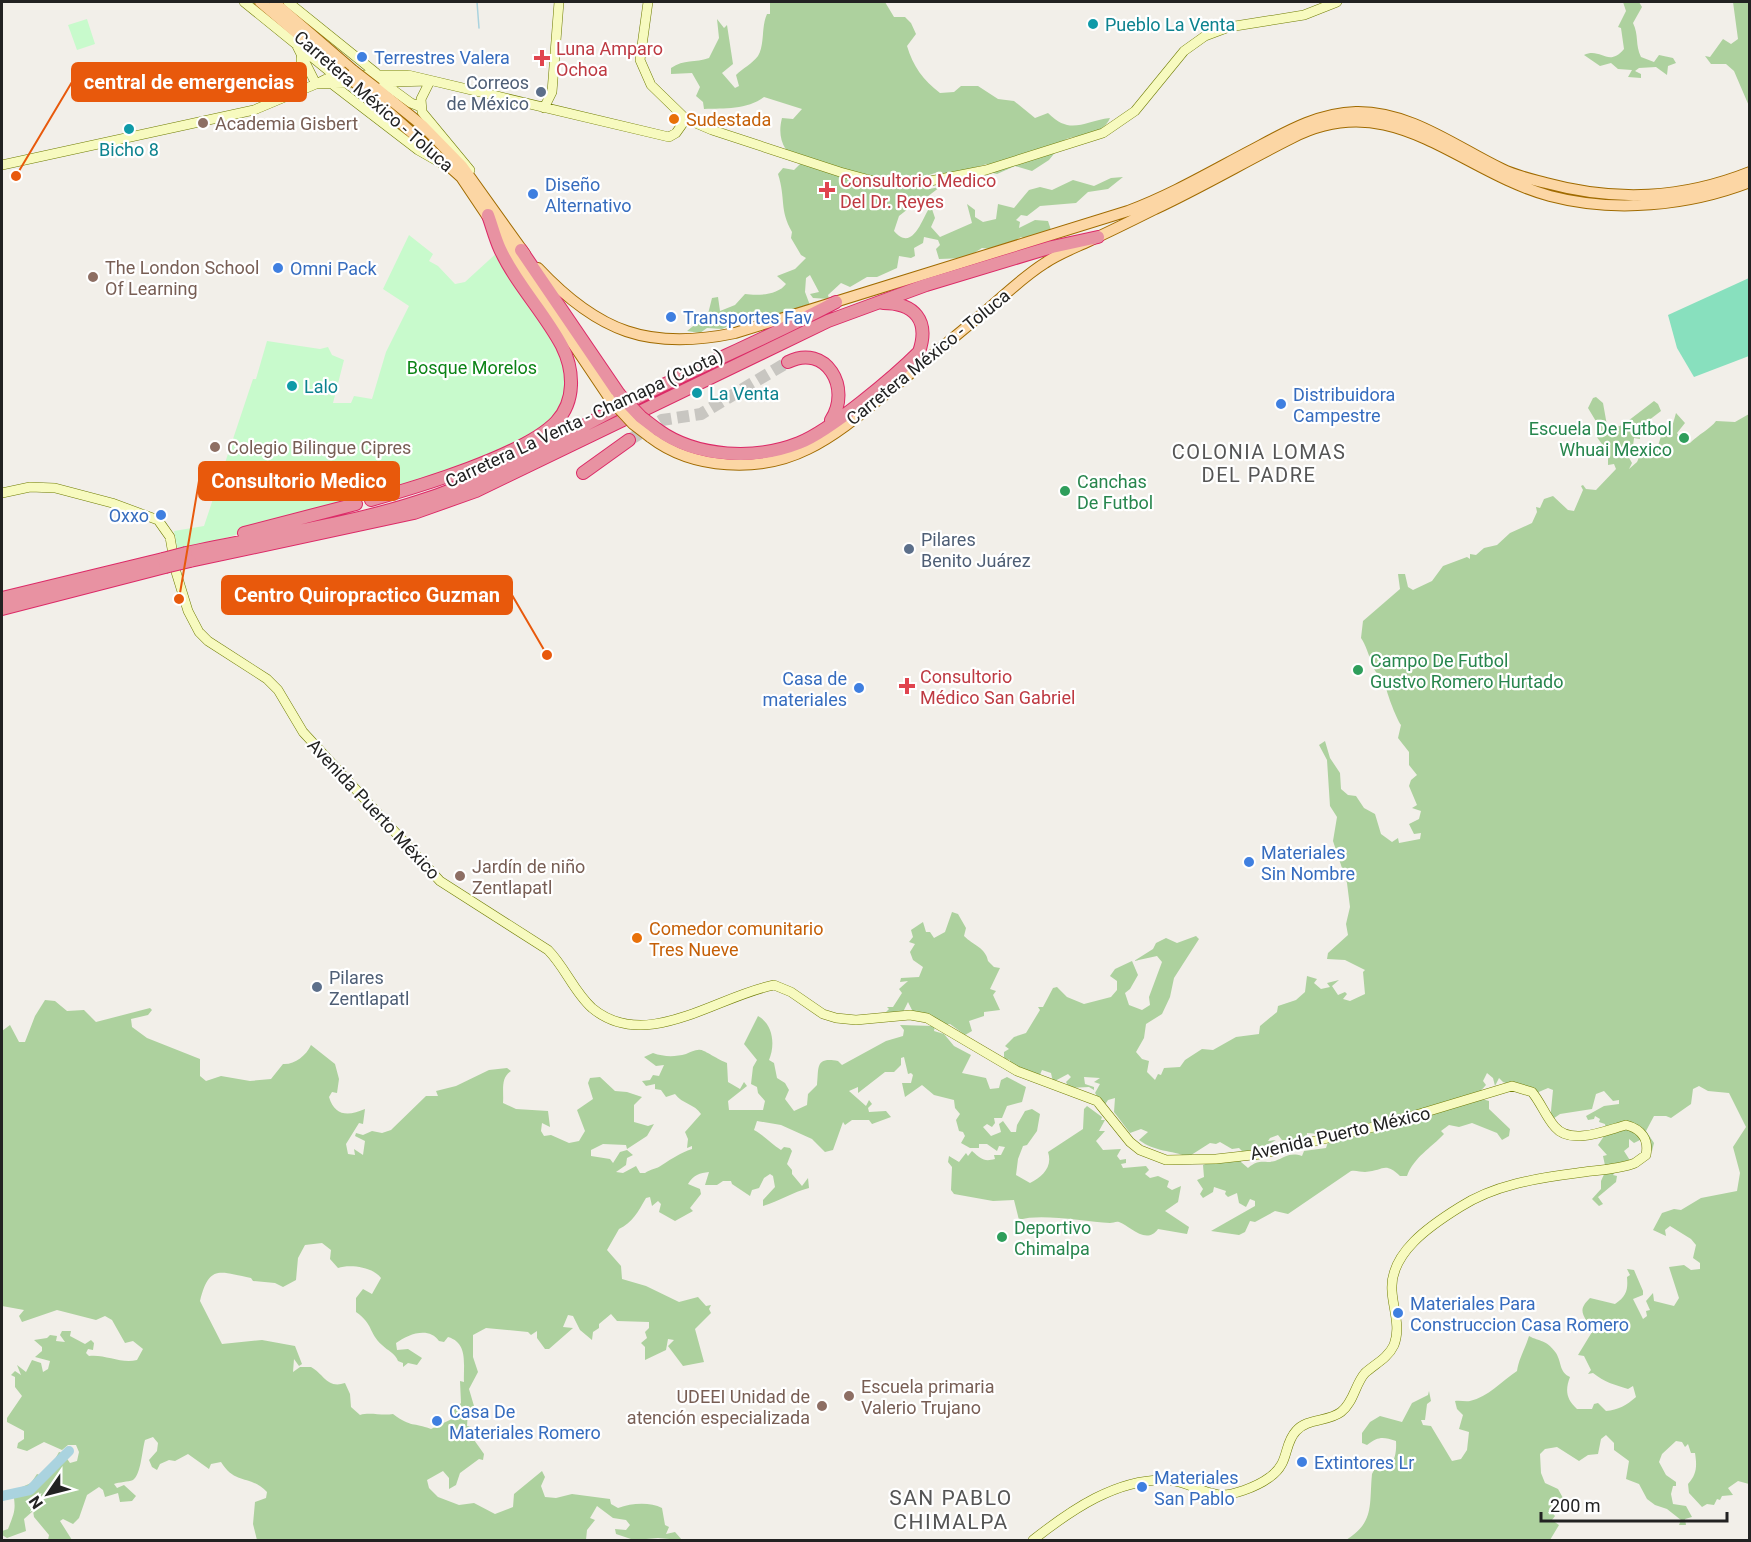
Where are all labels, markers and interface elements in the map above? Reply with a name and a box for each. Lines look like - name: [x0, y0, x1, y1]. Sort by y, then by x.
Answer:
- place label: Pueblo La Venta: [1105, 14, 1235, 35]
- marker: Pueblo La Venta: [1086, 17, 1100, 31]
- street label: Carretera México - Toluca: [290, 26, 458, 176]
- place label: Luna Amparo Ochoa: [556, 38, 663, 80]
- place label: Terrestres Valera: [374, 47, 510, 68]
- marker: Luna Amparo Ochoa: [533, 49, 551, 67]
- marker: Terrestres Valera: [355, 50, 369, 64]
- callout: central de emergencias: [72, 63, 306, 101]
- text: central de emergencias: [84, 70, 294, 94]
- place label: Correos de México: [447, 72, 529, 114]
- marker: Correos de México: [534, 85, 548, 99]
- place label: Sudestada: [686, 109, 771, 130]
- marker: Sudestada: [667, 112, 681, 126]
- place label: Academia Gisbert: [215, 113, 358, 134]
- marker: Academia Gisbert: [196, 116, 210, 130]
- marker: Bicho 8: [122, 122, 136, 136]
- place label: Bicho 8: [99, 139, 159, 160]
- place label: Consultorio Medico Del Dr. Reyes: [840, 170, 996, 212]
- place label: Diseño Alternativo: [545, 174, 632, 216]
- marker: Consultorio Medico Del Dr. Reyes: [818, 181, 836, 199]
- marker: Diseño Alternativo: [526, 187, 540, 201]
- place label: The London School Of Learning: [105, 257, 259, 299]
- place label: Omni Pack: [290, 258, 377, 279]
- marker: Omni Pack: [271, 261, 285, 275]
- marker: The London School Of Learning: [86, 270, 100, 284]
- street label: Carretera México - Toluca: [842, 285, 1014, 429]
- place label: Transportes Fav: [683, 307, 812, 328]
- marker: Transportes Fav: [664, 310, 678, 324]
- street label: Carretera La Venta - Chamapa (Cuota): [442, 344, 727, 493]
- park label: Bosque Morelos: [407, 357, 537, 378]
- place label: Lalo: [304, 376, 338, 397]
- marker: Lalo: [285, 379, 299, 393]
- place label: La Venta: [709, 383, 779, 404]
- place label: Distribuidora Campestre: [1293, 384, 1395, 426]
- marker: La Venta: [690, 386, 704, 400]
- marker: Distribuidora Campestre: [1274, 397, 1288, 411]
- place label: Escuela De Futbol Whuai Mexico: [1529, 418, 1672, 460]
- marker: Escuela De Futbol Whuai Mexico: [1677, 431, 1691, 445]
- place label: Colegio Bilingue Cipres: [227, 437, 411, 458]
- marker: Colegio Bilingue Cipres: [208, 440, 222, 454]
- district label: COLONIA LOMAS DEL PADRE: [1172, 440, 1346, 487]
- callout: Consultorio Medico: [199, 462, 399, 500]
- text: Consultorio Medico: [211, 469, 387, 493]
- place label: Canchas De Futbol: [1077, 471, 1153, 513]
- marker: Canchas De Futbol: [1058, 484, 1072, 498]
- place label: Oxxo: [109, 505, 149, 526]
- marker: Oxxo: [154, 508, 168, 522]
- place label: Pilares Benito Juárez: [921, 529, 1031, 571]
- marker: Pilares Benito Juárez: [902, 542, 916, 556]
- callout: Centro Quiropractico Guzman: [222, 576, 512, 614]
- text: Centro Quiropractico Guzman: [234, 583, 500, 607]
- place label: Campo De Futbol Gustvo Romero Hurtado: [1370, 650, 1563, 692]
- marker: Campo De Futbol Gustvo Romero Hurtado: [1351, 663, 1365, 677]
- place label: Consultorio Médico San Gabriel: [920, 666, 1075, 708]
- place label: Casa de materiales: [763, 668, 847, 710]
- marker: Consultorio Médico San Gabriel: [898, 677, 916, 695]
- marker: Casa de materiales: [852, 681, 866, 695]
- street label: Avenida Puerto México: [303, 734, 445, 884]
- place label: Materiales Sin Nombre: [1261, 842, 1355, 884]
- marker: Materiales Sin Nombre: [1242, 855, 1256, 869]
- place label: Jardín de niño Zentlapatl: [472, 856, 585, 898]
- marker: Jardín de niño Zentlapatl: [453, 869, 467, 883]
- place label: Comedor comunitario Tres Nueve: [649, 918, 823, 960]
- marker: Comedor comunitario Tres Nueve: [630, 931, 644, 945]
- place label: Pilares Zentlapatl: [329, 967, 409, 1009]
- marker: Pilares Zentlapatl: [310, 980, 324, 994]
- street label: Avenida Puerto México: [1248, 1102, 1432, 1164]
- place label: Deportivo Chimalpa: [1014, 1217, 1091, 1259]
- marker: Deportivo Chimalpa: [995, 1230, 1009, 1244]
- place label: Materiales Para Construccion Casa Romero: [1410, 1293, 1629, 1335]
- marker: Materiales Para Construccion Casa Romero: [1391, 1306, 1405, 1320]
- place label: Escuela primaria Valerio Trujano: [861, 1376, 994, 1418]
- place label: UDEEI Unidad de atención especializada: [627, 1386, 810, 1428]
- marker: Escuela primaria Valerio Trujano: [842, 1389, 856, 1403]
- marker: UDEEI Unidad de atención especializada: [815, 1399, 829, 1413]
- place label: Casa De Materiales Romero: [449, 1401, 601, 1443]
- marker: Casa De Materiales Romero: [430, 1414, 444, 1428]
- place label: Extintores Lr: [1314, 1452, 1414, 1473]
- marker: Extintores Lr: [1295, 1455, 1309, 1469]
- north arrow: [18, 1464, 78, 1524]
- place label: Materiales San Pablo: [1154, 1467, 1238, 1509]
- marker: Materiales San Pablo: [1135, 1480, 1149, 1494]
- scale bar: [1541, 1485, 1727, 1523]
- district label: SAN PABLO CHIMALPA: [889, 1486, 1013, 1534]
- text: N: [25, 1492, 47, 1512]
- text: 200 m: [1550, 1495, 1601, 1516]

